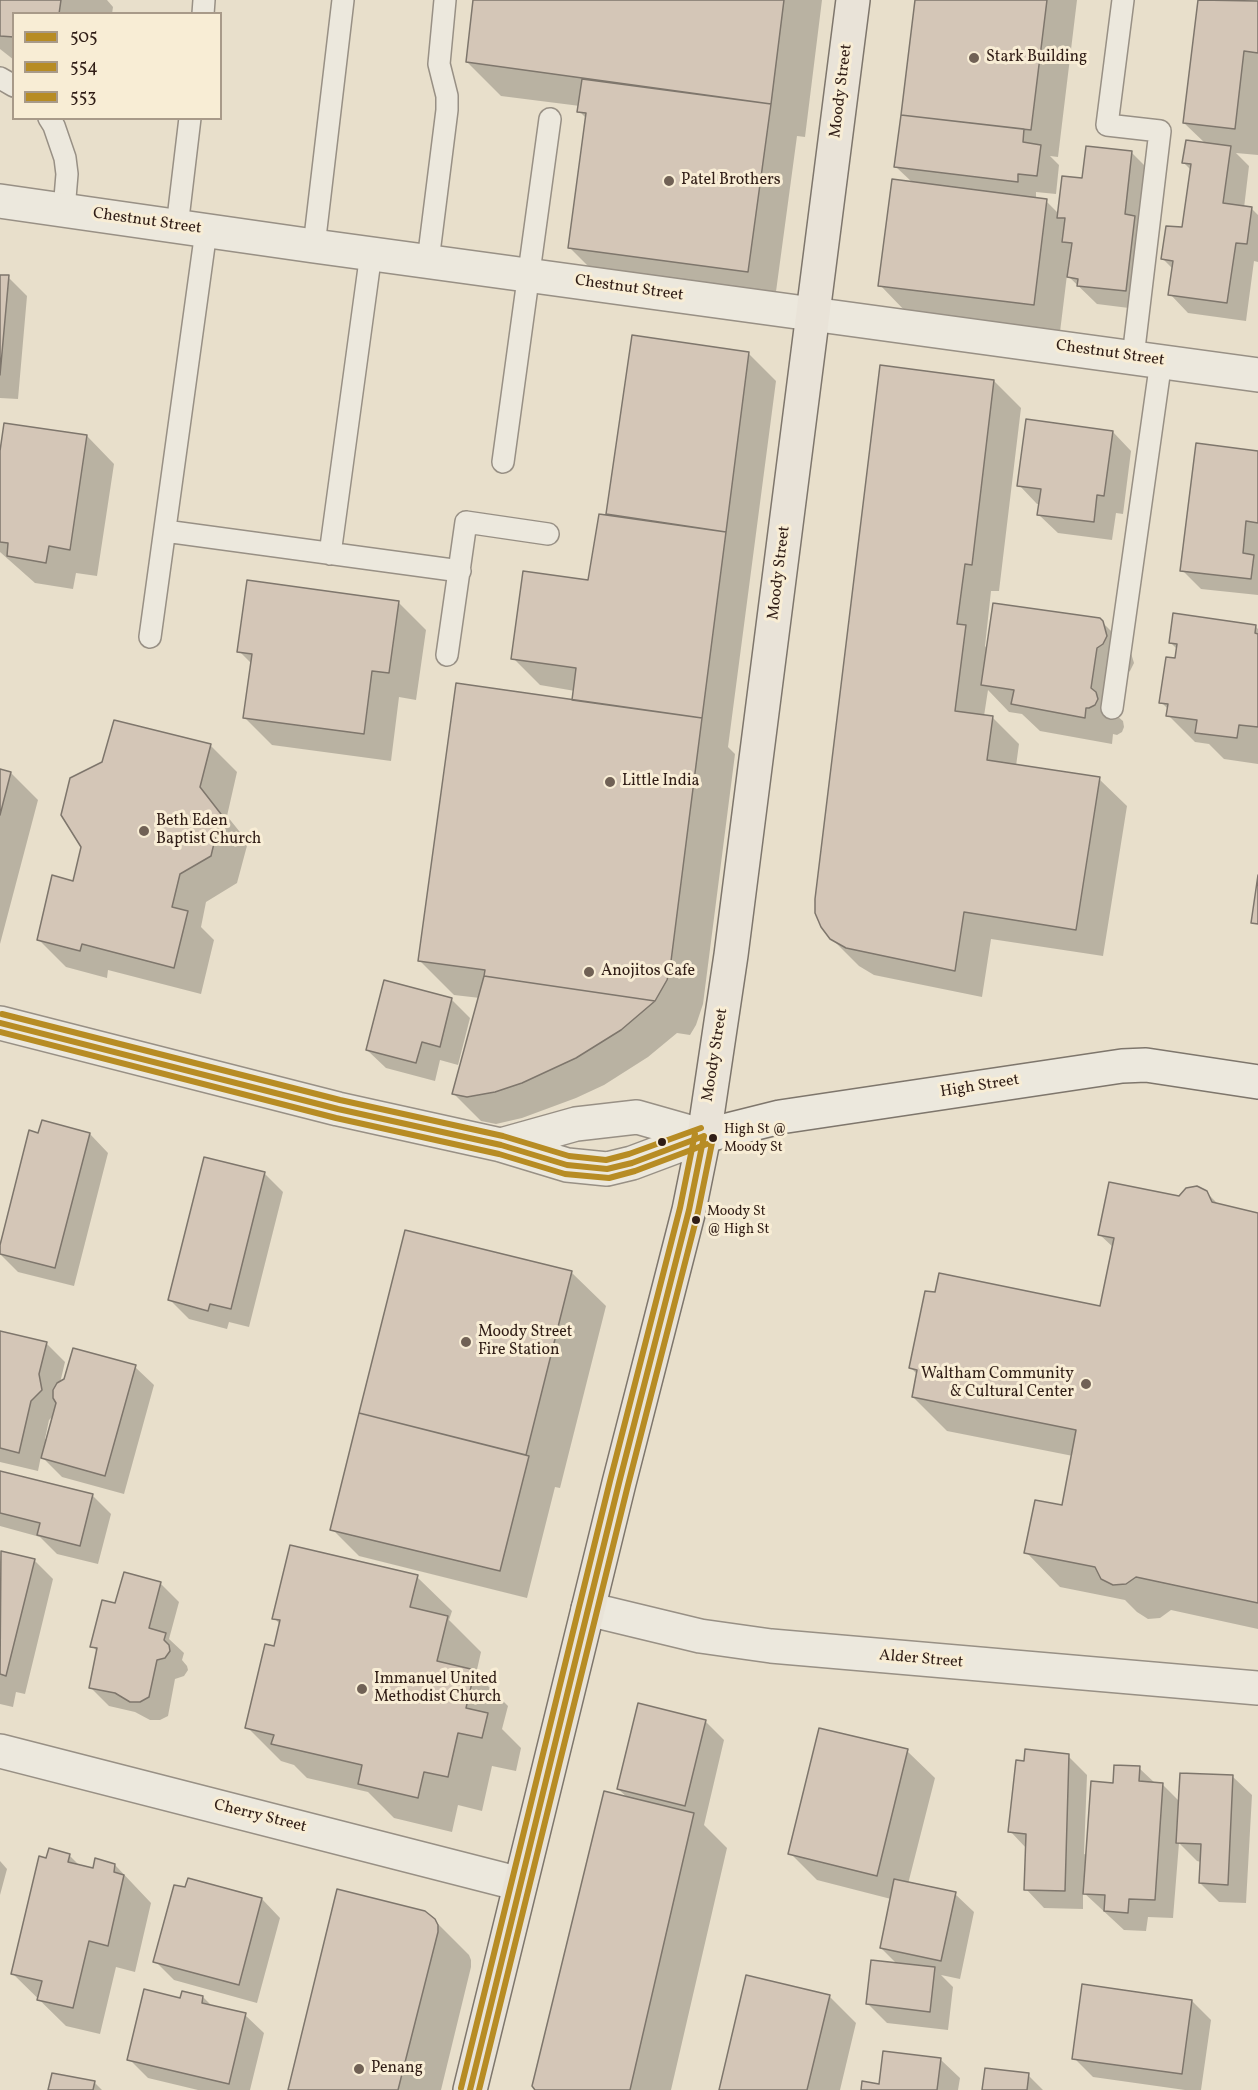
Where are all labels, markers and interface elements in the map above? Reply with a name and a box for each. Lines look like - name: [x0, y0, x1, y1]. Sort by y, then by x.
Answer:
- legend: [12, 12, 222, 120]
- text: 505: [70, 25, 98, 50]
- street label: Moody Street: [827, 43, 857, 139]
- place label: Stark Building: [986, 48, 1087, 68]
- marker: Stark Building: [967, 51, 981, 65]
- text: 554: [70, 55, 98, 80]
- text: 553: [70, 85, 97, 110]
- place label: Patel Brothers: [681, 171, 781, 191]
- marker: Patel Brothers: [662, 174, 676, 188]
- street label: Chestnut Street: [92, 205, 202, 239]
- street label: Chestnut Street: [574, 272, 684, 306]
- street label: Chestnut Street: [1055, 337, 1165, 371]
- street label: Moody Street: [765, 525, 795, 621]
- place label: Little India: [622, 772, 699, 792]
- marker: Little India: [603, 775, 617, 789]
- place label: Beth Eden Baptist Church: [156, 812, 261, 850]
- marker: Beth Eden Baptist Church: [137, 824, 151, 838]
- place label: Anojitos Cafe: [601, 962, 695, 982]
- marker: Anojitos Cafe: [582, 965, 596, 979]
- street label: Moody Street: [699, 1007, 733, 1103]
- street label: High Street: [939, 1071, 1021, 1103]
- place label: High St @ Moody St: [724, 1122, 786, 1154]
- marker: High St @ Moody St: [707, 1132, 719, 1144]
- unlabelled marker: [656, 1136, 668, 1148]
- place label: Moody St @ High St: [707, 1204, 769, 1236]
- marker: Moody St @ High St: [690, 1214, 702, 1226]
- place label: Moody Street Fire Station: [478, 1323, 572, 1361]
- marker: Moody Street Fire Station: [459, 1335, 473, 1349]
- place label: Waltham Community & Cultural Center: [921, 1365, 1074, 1403]
- marker: Waltham Community & Cultural Center: [1079, 1377, 1093, 1391]
- street label: Alder Street: [878, 1647, 964, 1673]
- place label: Immanuel United Methodist Church: [374, 1670, 501, 1708]
- marker: Immanuel United Methodist Church: [355, 1682, 369, 1696]
- street label: Cherry Street: [212, 1796, 308, 1838]
- place label: Penang: [371, 2059, 423, 2079]
- marker: Penang: [352, 2062, 366, 2076]

